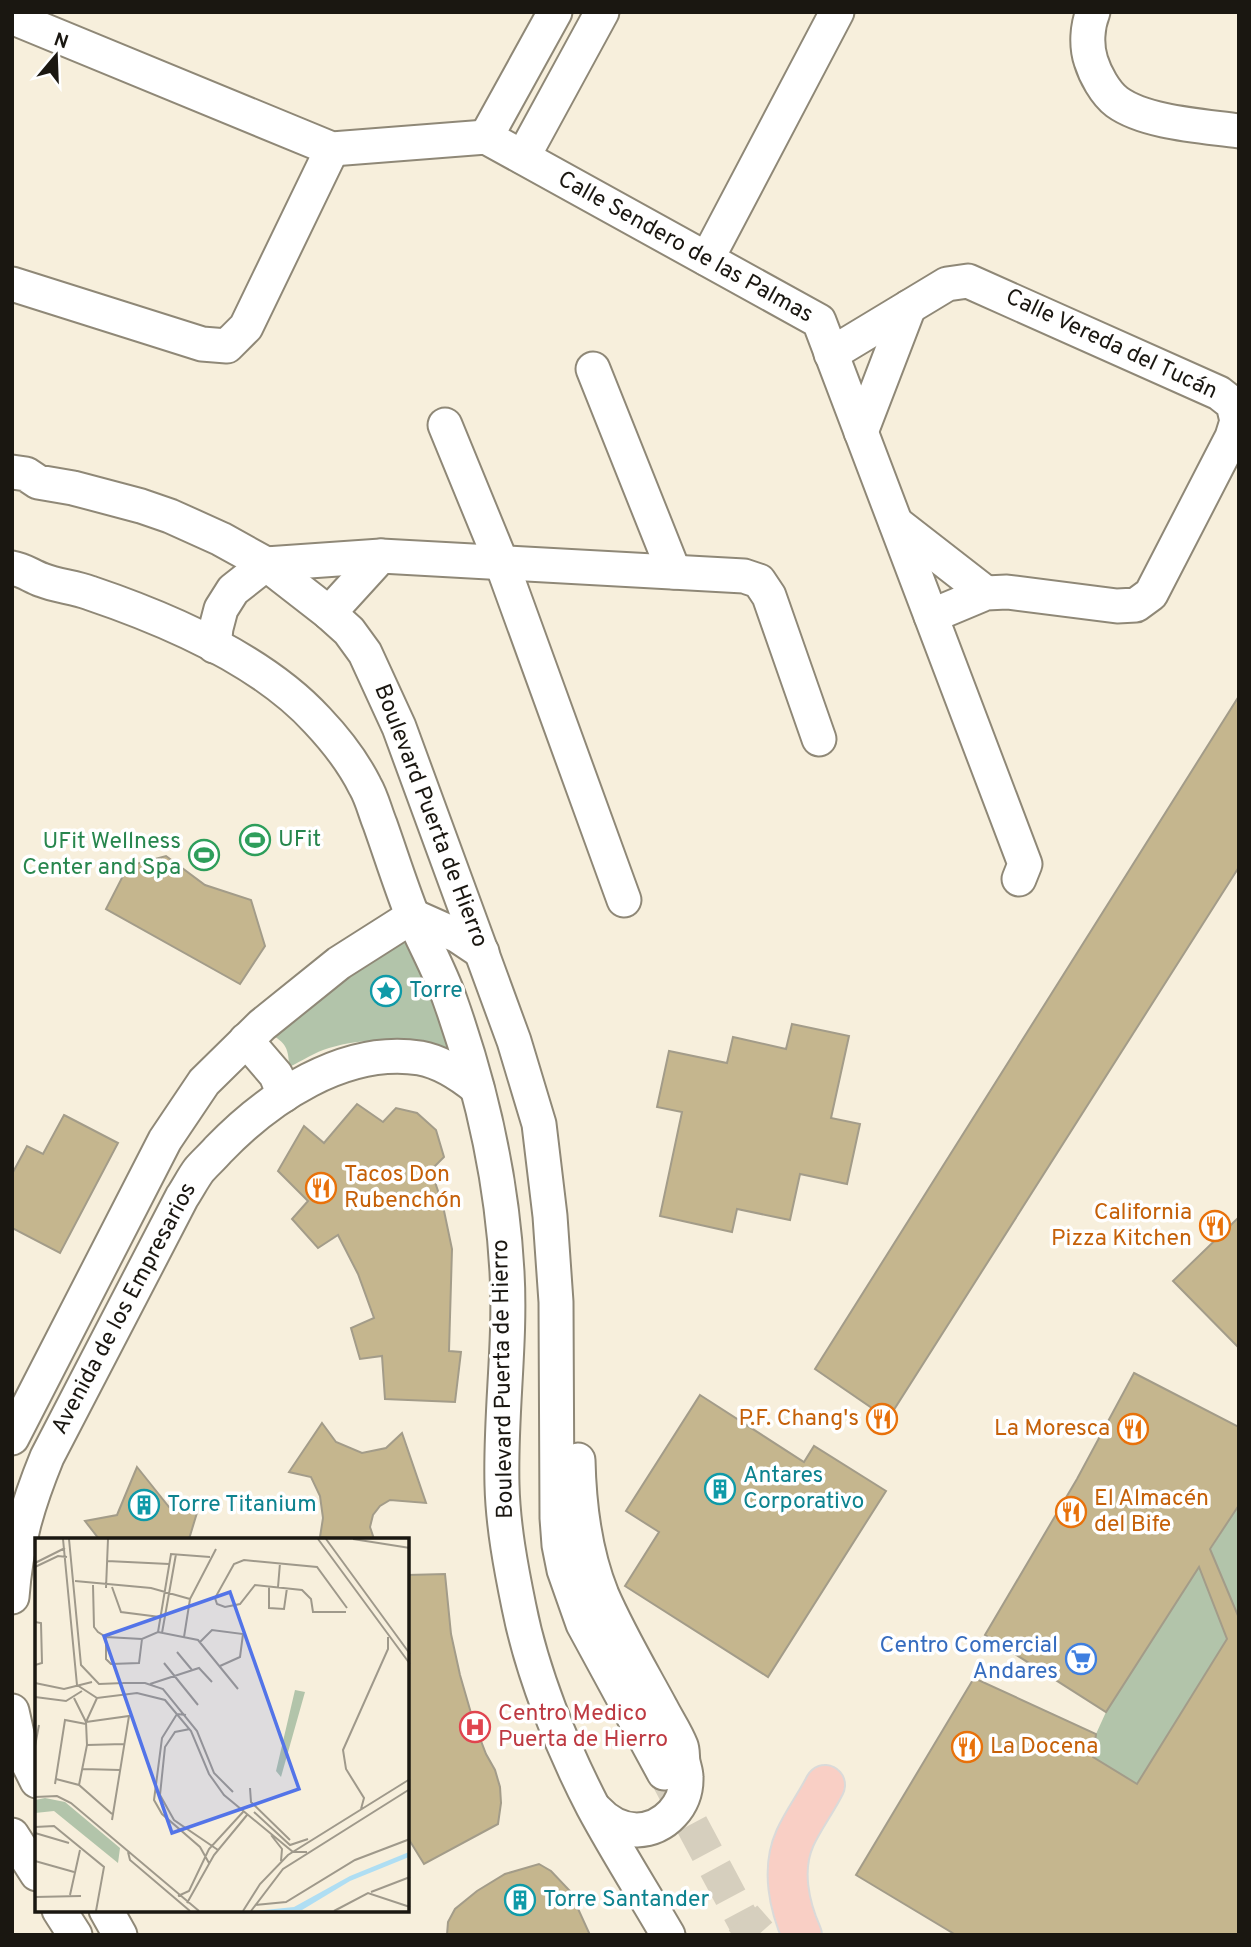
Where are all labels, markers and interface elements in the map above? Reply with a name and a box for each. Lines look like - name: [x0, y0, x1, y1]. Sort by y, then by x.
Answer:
- north arrow: [21, 21, 91, 91]
- text: N: [51, 28, 71, 55]
- street label: Calle Sendero de las Palmas: [552, 166, 818, 330]
- street label: Calle Vereda del Tucán: [1000, 283, 1222, 407]
- street label: Boulevard Puerta de Hierro: [366, 680, 494, 952]
- sports icon: UFit: [238, 823, 272, 857]
- place label: UFit: [278, 826, 321, 855]
- place label: UFit Wellness Center and Spa: [22, 828, 181, 883]
- sports icon: UFit Wellness Center and Spa: [187, 838, 221, 872]
- place icon: Torre: [369, 974, 403, 1008]
- place label: Torre: [409, 977, 463, 1006]
- place label: Tacos Don Rubenchón: [344, 1161, 462, 1216]
- restaurant icon: Tacos Don Rubenchón: [304, 1171, 338, 1205]
- street label: Avenida de los Empresarios: [46, 1178, 204, 1440]
- place label: California Pizza Kitchen: [1051, 1199, 1192, 1254]
- restaurant icon: California Pizza Kitchen: [1198, 1209, 1232, 1243]
- street label: Boulevard Puerta de Hierro: [487, 1239, 521, 1519]
- restaurant icon: P.F. Chang's: [865, 1402, 899, 1436]
- place label: P.F. Chang's: [739, 1405, 859, 1434]
- restaurant icon: La Moresca: [1116, 1412, 1150, 1446]
- place label: La Moresca: [994, 1415, 1110, 1444]
- place label: Antares Corporativo: [743, 1462, 864, 1517]
- building icon: Antares Corporativo: [703, 1472, 737, 1506]
- place label: El Almacén del Bife: [1094, 1485, 1209, 1540]
- building icon: Torre Titanium: [127, 1488, 161, 1522]
- place label: Torre Titanium: [167, 1491, 317, 1520]
- restaurant icon: El Almacén del Bife: [1054, 1495, 1088, 1529]
- inset map: [35, 1538, 410, 1912]
- place label: Centro Comercial Andares: [879, 1632, 1058, 1687]
- supermarket icon: Centro Comercial Andares: [1064, 1642, 1098, 1676]
- place label: Centro Medico Puerta de Hierro: [498, 1700, 668, 1755]
- hospital icon: Centro Medico Puerta de Hierro: [458, 1710, 492, 1744]
- restaurant icon: La Docena: [950, 1730, 984, 1764]
- place label: La Docena: [990, 1733, 1098, 1762]
- building icon: Torre Santander: [503, 1883, 537, 1917]
- place label: Torre Santander: [543, 1886, 710, 1915]

